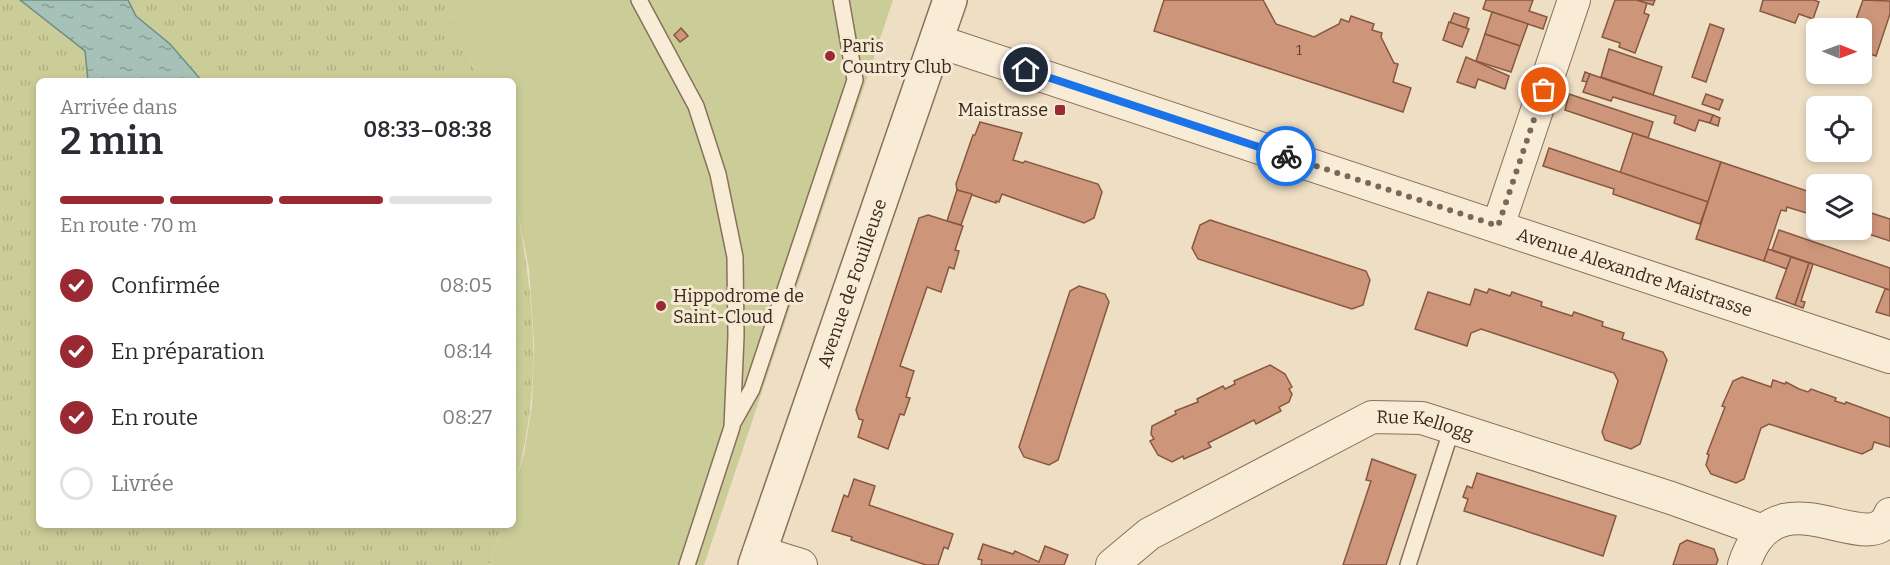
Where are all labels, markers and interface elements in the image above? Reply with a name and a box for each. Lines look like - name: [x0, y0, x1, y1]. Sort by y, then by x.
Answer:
- north arrow: [1806, 18, 1872, 84]
- map controls: [1806, 18, 1872, 240]
- place label: Paris Country Club: [842, 35, 952, 78]
- house number: 1: [1296, 41, 1302, 59]
- pin: [1000, 44, 1051, 95]
- marker: Paris Country Club: [823, 49, 837, 63]
- icon: home: [1009, 53, 1042, 86]
- pin: [1518, 64, 1569, 115]
- icon: bag: [1527, 73, 1560, 106]
- text: Arrivée dans: [60, 95, 177, 119]
- button: locate: [1806, 96, 1872, 162]
- place label: Maistrasse: [958, 99, 1048, 121]
- marker: Maistrasse: [1053, 103, 1067, 117]
- text: 08:33–08:38: [363, 116, 492, 143]
- text: 2 min: [60, 118, 163, 164]
- courier: [1256, 126, 1316, 186]
- icon: bike: [1270, 140, 1303, 173]
- button: layers: [1806, 174, 1872, 240]
- street label: Avenue de Fouilleuse: [813, 196, 892, 371]
- text: En route · 70 m: [60, 213, 197, 237]
- street label: Avenue Alexandre Maistrasse: [1514, 223, 1755, 322]
- icon: check: [60, 269, 93, 302]
- text: Confirmée: [111, 272, 220, 299]
- text: 08:05: [439, 273, 492, 297]
- place label: Hippodrome de Saint-Cloud: [673, 285, 804, 328]
- marker: Hippodrome de Saint-Cloud: [654, 299, 668, 313]
- icon: check: [60, 335, 93, 368]
- text: En préparation: [111, 338, 264, 365]
- text: 08:14: [443, 339, 492, 363]
- icon: check: [60, 401, 93, 434]
- text: En route: [111, 404, 198, 431]
- text: 08:27: [442, 405, 492, 429]
- street label: Rue Kellogg: [1376, 406, 1476, 445]
- text: Livrée: [111, 470, 174, 497]

